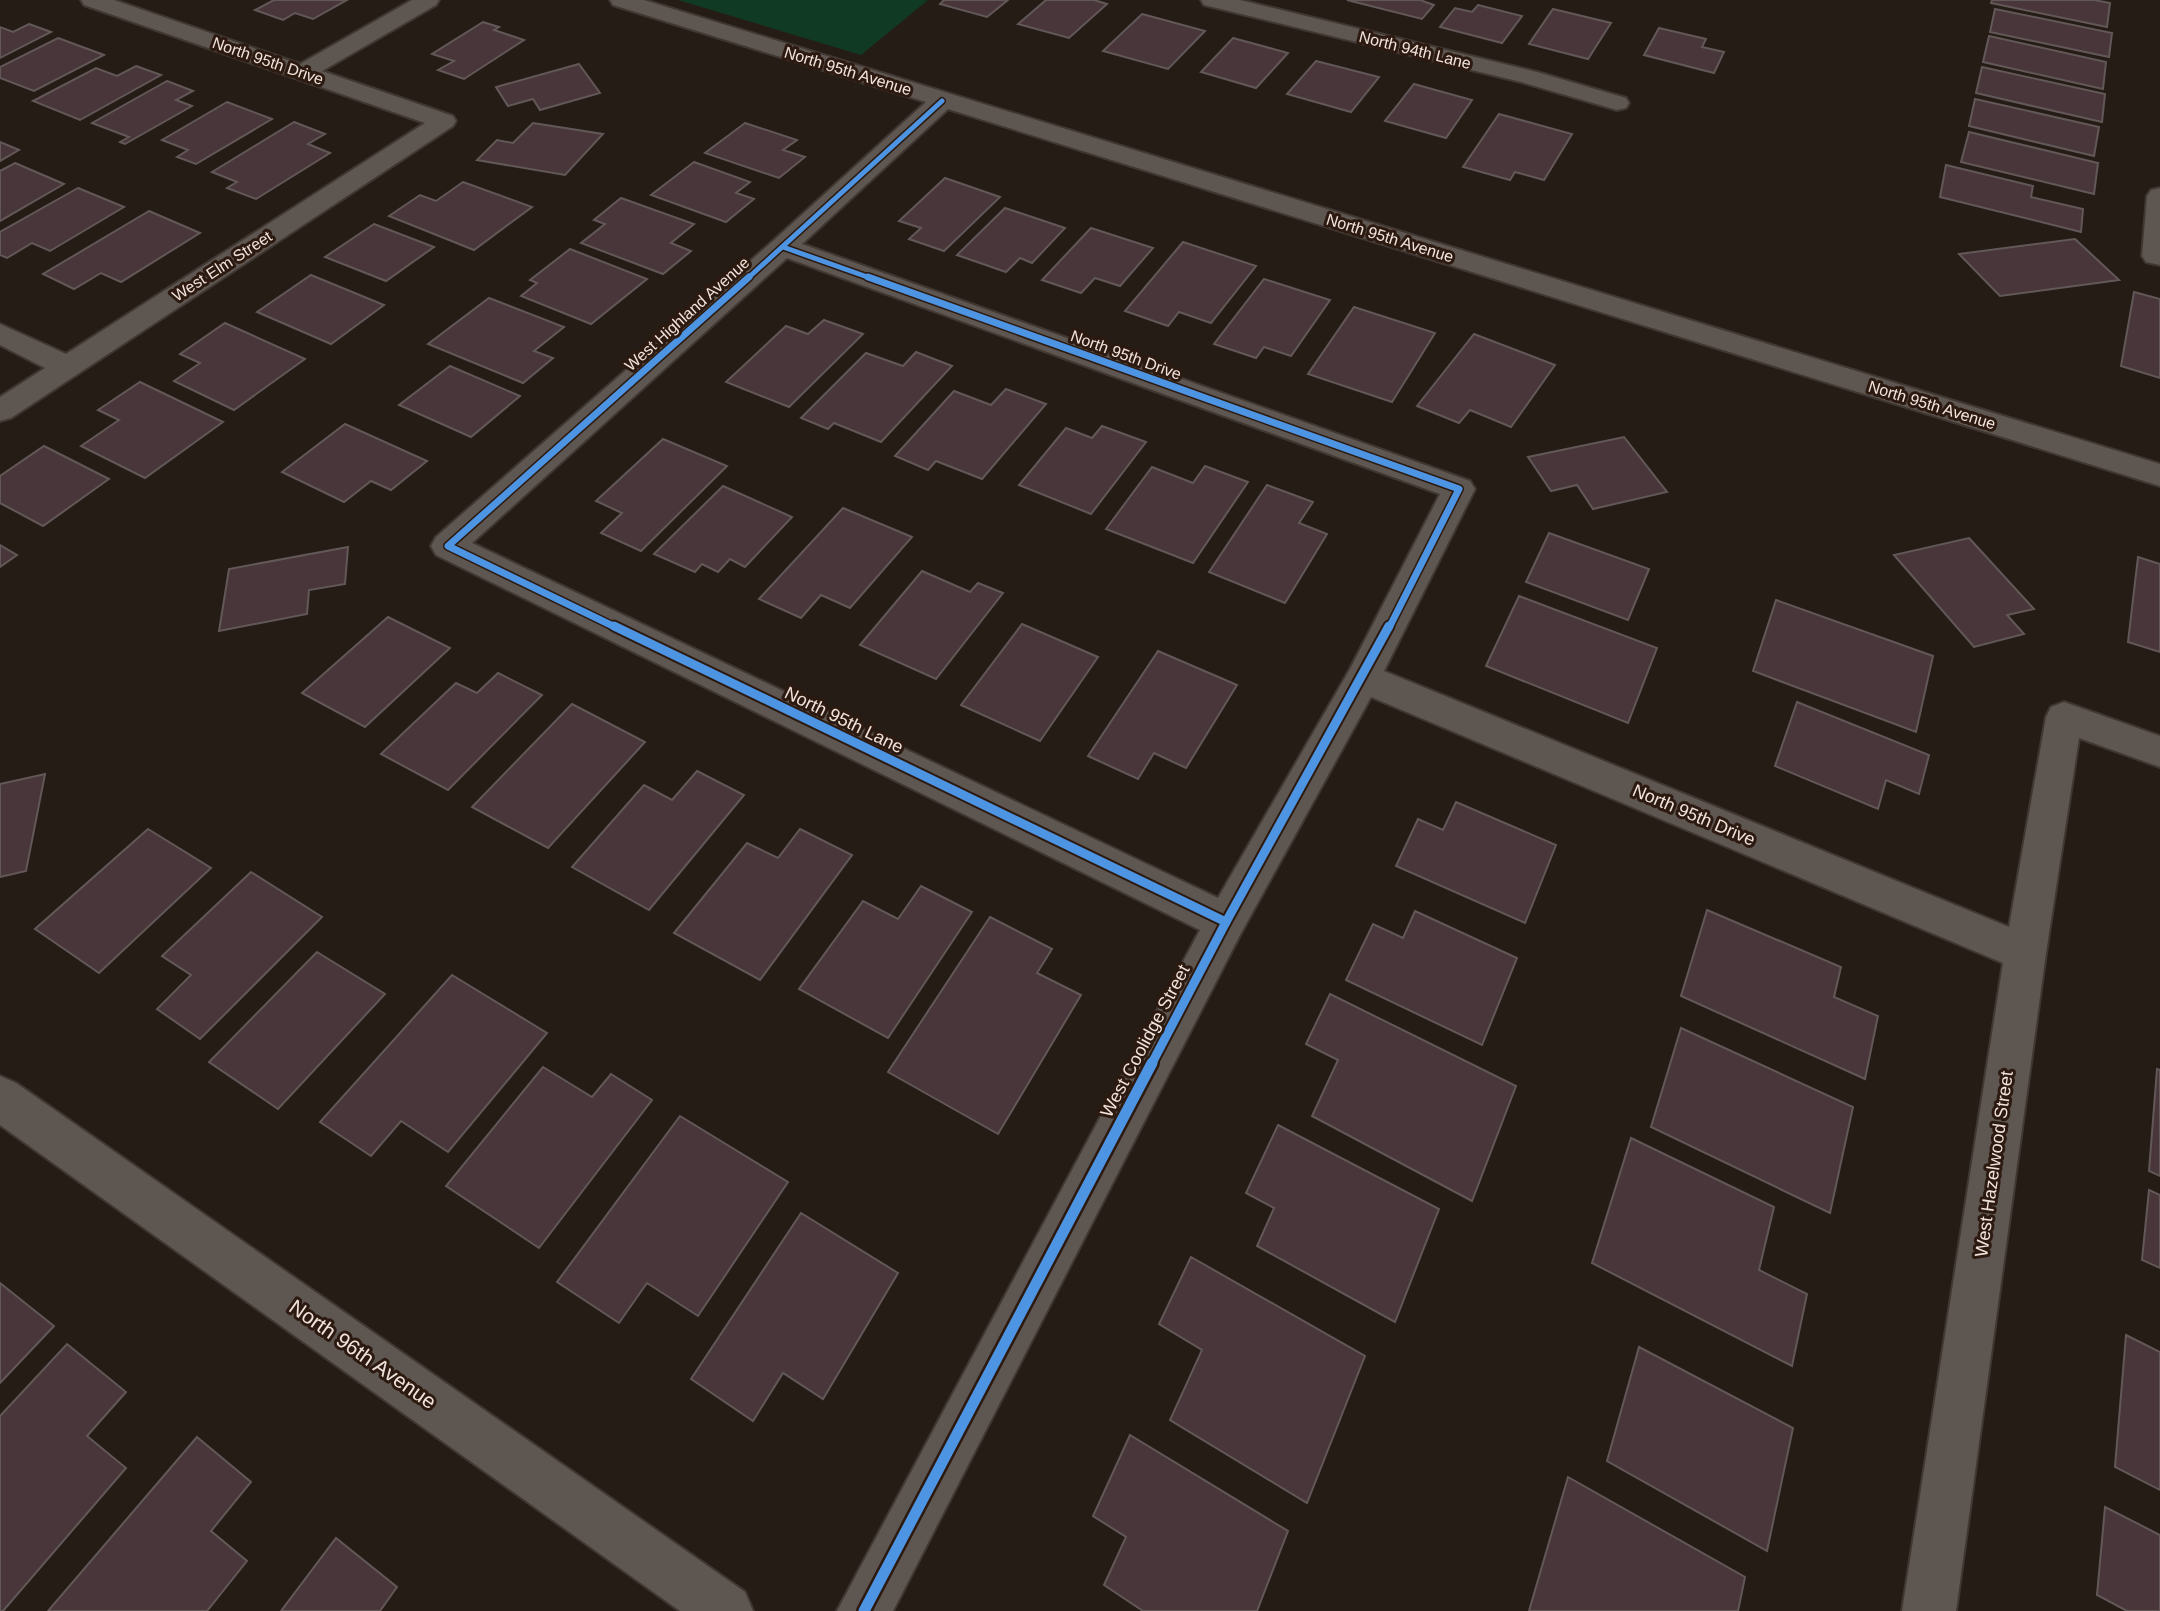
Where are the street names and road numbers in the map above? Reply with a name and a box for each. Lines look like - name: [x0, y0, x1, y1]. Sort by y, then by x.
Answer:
- street label: North 94th Lane: [1357, 28, 1473, 72]
- street label: North 95th Drive: [210, 34, 326, 88]
- street label: North 95th Avenue: [782, 44, 914, 98]
- street label: North 95th Avenue: [1324, 211, 1456, 265]
- street label: West Elm Street: [169, 227, 275, 305]
- street label: West Highland Avenue: [621, 254, 753, 374]
- street label: North 95th Drive: [1068, 327, 1184, 383]
- street label: North 95th Avenue: [1866, 378, 1998, 432]
- street label: North 95th Lane: [782, 683, 906, 757]
- street label: North 95th Drive: [1630, 780, 1758, 850]
- street label: West Coolidge Street: [1096, 961, 1194, 1121]
- street label: West Hazelwood Street: [1971, 1070, 2017, 1258]
- street label: North 96th Avenue: [285, 1295, 441, 1413]

